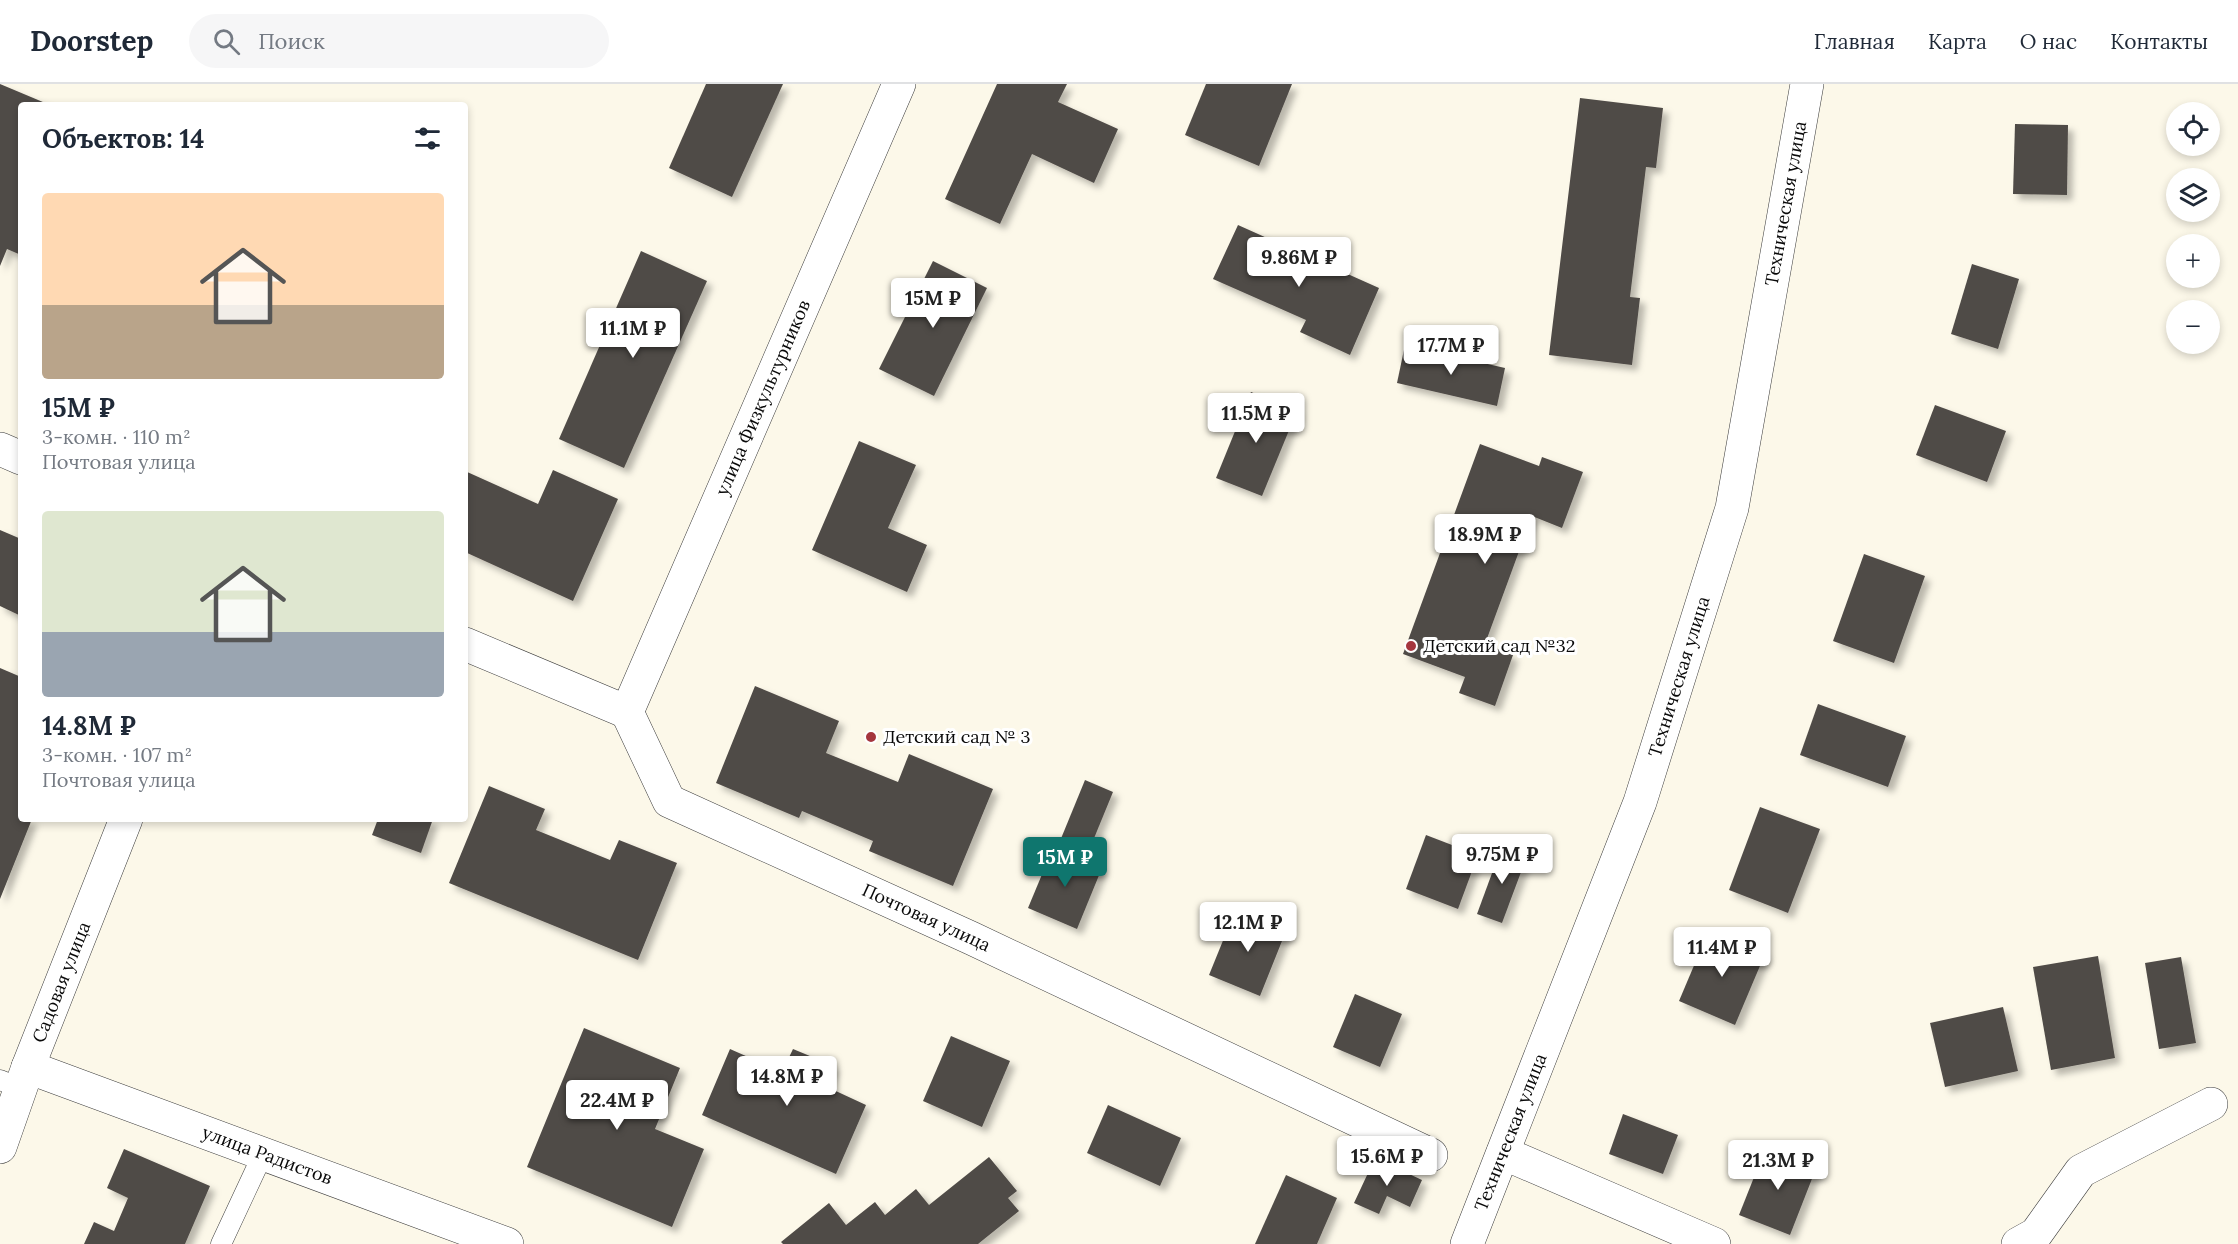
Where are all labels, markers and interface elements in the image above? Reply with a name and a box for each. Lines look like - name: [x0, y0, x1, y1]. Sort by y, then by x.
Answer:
- search box: [189, 14, 609, 68]
- text: Doorstep: [30, 23, 153, 59]
- icon: search: [210, 25, 243, 58]
- text: Поиск: [258, 27, 325, 55]
- text: Главная: [1814, 28, 1895, 55]
- text: Карта: [1928, 28, 1987, 55]
- text: О нас: [2020, 28, 2077, 55]
- text: Контакты: [2110, 28, 2208, 55]
- map controls: [2166, 102, 2220, 354]
- button: locate: [2166, 102, 2220, 156]
- street label: Техническая улица: [1760, 119, 1811, 288]
- text: Объектов: 14: [42, 122, 204, 155]
- icon: filters: [411, 122, 444, 155]
- button: layers: [2166, 168, 2220, 222]
- icon: home: [189, 232, 297, 340]
- button: +: [2166, 234, 2220, 288]
- pin: 9.86M ₽: [1244, 237, 1354, 288]
- text: 9.86M ₽: [1261, 244, 1337, 269]
- pin: 15M ₽: [891, 278, 975, 329]
- text: 15M ₽: [905, 285, 961, 310]
- street label: улица Физкультурников: [710, 296, 815, 499]
- button: −: [2166, 300, 2220, 354]
- pin: 11.1M ₽: [578, 308, 688, 359]
- text: 11.1M ₽: [600, 315, 666, 340]
- pin: 17.7M ₽: [1396, 325, 1506, 376]
- text: 17.7M ₽: [1418, 332, 1484, 357]
- text: 15M ₽: [42, 391, 115, 424]
- pin: 11.5M ₽: [1201, 393, 1311, 444]
- text: 11.5M ₽: [1222, 400, 1290, 425]
- text: 3-комн. · 110 m²: [42, 424, 191, 449]
- text: Почтовая улица: [42, 449, 196, 474]
- pin: 18.9M ₽: [1430, 514, 1540, 565]
- text: 18.9M ₽: [1449, 521, 1521, 546]
- icon: home: [189, 550, 297, 658]
- street label: Техническая улица: [1643, 593, 1715, 760]
- place label: Детский сад №32: [1423, 634, 1575, 657]
- marker: Детский сад №32: [1404, 639, 1418, 653]
- text: 14.8M ₽: [42, 709, 136, 742]
- place label: Детский сад № 3: [883, 725, 1030, 748]
- marker: Детский сад № 3: [864, 730, 878, 744]
- text: 3-комн. · 107 m²: [42, 742, 192, 767]
- text: Почтовая улица: [42, 767, 196, 792]
- pin: 9.75M ₽: [1447, 834, 1557, 885]
- pin: 15M ₽: [1023, 837, 1107, 888]
- text: 9.75M ₽: [1466, 841, 1538, 866]
- text: 15M ₽: [1037, 844, 1093, 869]
- street label: Почтовая улица: [859, 878, 994, 957]
- pin: 12.1M ₽: [1193, 902, 1303, 953]
- text: 12.1M ₽: [1214, 909, 1282, 934]
- street label: Садовая улица: [27, 918, 95, 1046]
- pin: 11.4M ₽: [1667, 927, 1777, 978]
- text: 11.4M ₽: [1688, 934, 1756, 959]
- street label: Техническая улица: [1469, 1050, 1551, 1214]
- pin: 14.8M ₽: [732, 1056, 842, 1107]
- text: 14.8M ₽: [751, 1063, 823, 1088]
- pin: 22.4M ₽: [562, 1080, 672, 1131]
- text: 22.4M ₽: [580, 1087, 654, 1112]
- street label: улица Радистов: [199, 1120, 336, 1189]
- pin: 15.6M ₽: [1332, 1136, 1442, 1187]
- pin: 21.3M ₽: [1723, 1140, 1833, 1191]
- text: 15.6M ₽: [1351, 1143, 1423, 1168]
- text: 21.3M ₽: [1742, 1147, 1814, 1172]

